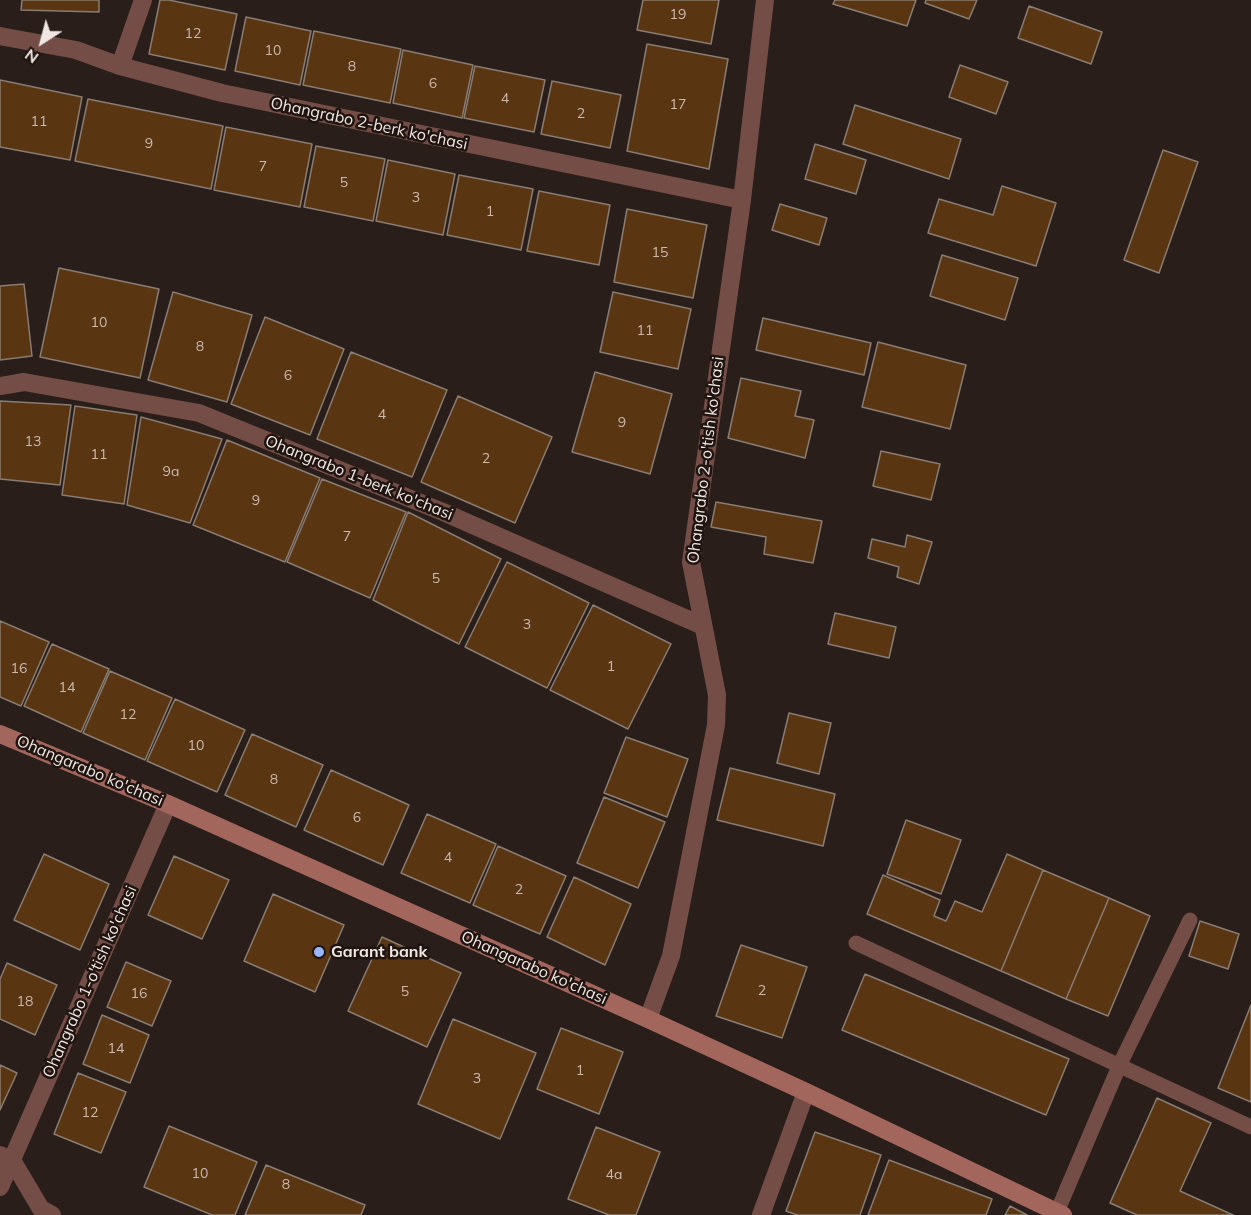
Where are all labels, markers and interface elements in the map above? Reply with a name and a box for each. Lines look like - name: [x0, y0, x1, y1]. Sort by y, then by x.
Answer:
- house number: 19: [670, 7, 686, 23]
- north arrow: [12, 12, 72, 72]
- house number: 12: [185, 26, 201, 42]
- house number: 10: [265, 43, 281, 59]
- text: N: [21, 45, 42, 68]
- house number: 8: [348, 59, 356, 75]
- house number: 6: [429, 76, 437, 92]
- house number: 4: [501, 91, 509, 107]
- street label: Ohangrabo 2-berk ko'chasi: [269, 94, 469, 154]
- house number: 17: [670, 97, 686, 113]
- house number: 2: [577, 106, 585, 122]
- house number: 11: [31, 114, 47, 130]
- house number: 9: [145, 136, 153, 152]
- house number: 7: [259, 159, 267, 175]
- house number: 5: [340, 175, 348, 191]
- house number: 3: [412, 190, 420, 206]
- house number: 1: [486, 204, 494, 220]
- house number: 15: [652, 245, 668, 261]
- house number: 10: [91, 315, 107, 331]
- house number: 11: [637, 323, 653, 339]
- house number: 8: [196, 339, 204, 355]
- street label: Ohangrabo 2-o'tish ko'chasi: [684, 356, 728, 564]
- house number: 6: [284, 368, 292, 384]
- house number: 4: [378, 407, 386, 423]
- house number: 9: [618, 415, 626, 431]
- street label: Ohangrabo 1-berk ko'chasi: [262, 431, 456, 525]
- house number: 13: [25, 434, 41, 450]
- house number: 11: [91, 447, 107, 463]
- house number: 2: [482, 451, 490, 467]
- house number: 9a: [163, 464, 179, 480]
- house number: 9: [252, 493, 260, 509]
- house number: 7: [343, 529, 351, 545]
- house number: 5: [432, 571, 440, 587]
- house number: 3: [523, 617, 531, 633]
- house number: 1: [607, 659, 615, 675]
- house number: 16: [11, 661, 27, 677]
- house number: 14: [59, 680, 75, 696]
- house number: 12: [120, 707, 136, 723]
- street label: Ohangarabo ko'chasi: [14, 731, 166, 811]
- house number: 10: [188, 738, 204, 754]
- house number: 8: [270, 772, 278, 788]
- house number: 6: [353, 810, 361, 826]
- house number: 4: [444, 850, 452, 866]
- house number: 2: [515, 882, 523, 898]
- street label: Ohangrabo 1-o'tish ko'chasi: [39, 883, 141, 1081]
- street label: Ohangarabo ko'chasi: [458, 927, 610, 1009]
- place label: Garant bank: [331, 942, 427, 962]
- marker: Garant bank: [312, 945, 326, 959]
- house number: 2: [758, 983, 766, 999]
- house number: 5: [401, 984, 409, 1000]
- house number: 16: [131, 986, 147, 1002]
- house number: 18: [17, 994, 33, 1010]
- house number: 14: [108, 1041, 124, 1057]
- house number: 1: [576, 1063, 584, 1079]
- house number: 3: [473, 1071, 481, 1087]
- house number: 12: [82, 1105, 98, 1121]
- house number: 10: [192, 1166, 208, 1182]
- house number: 4a: [606, 1167, 622, 1183]
- house number: 8: [282, 1177, 290, 1193]

